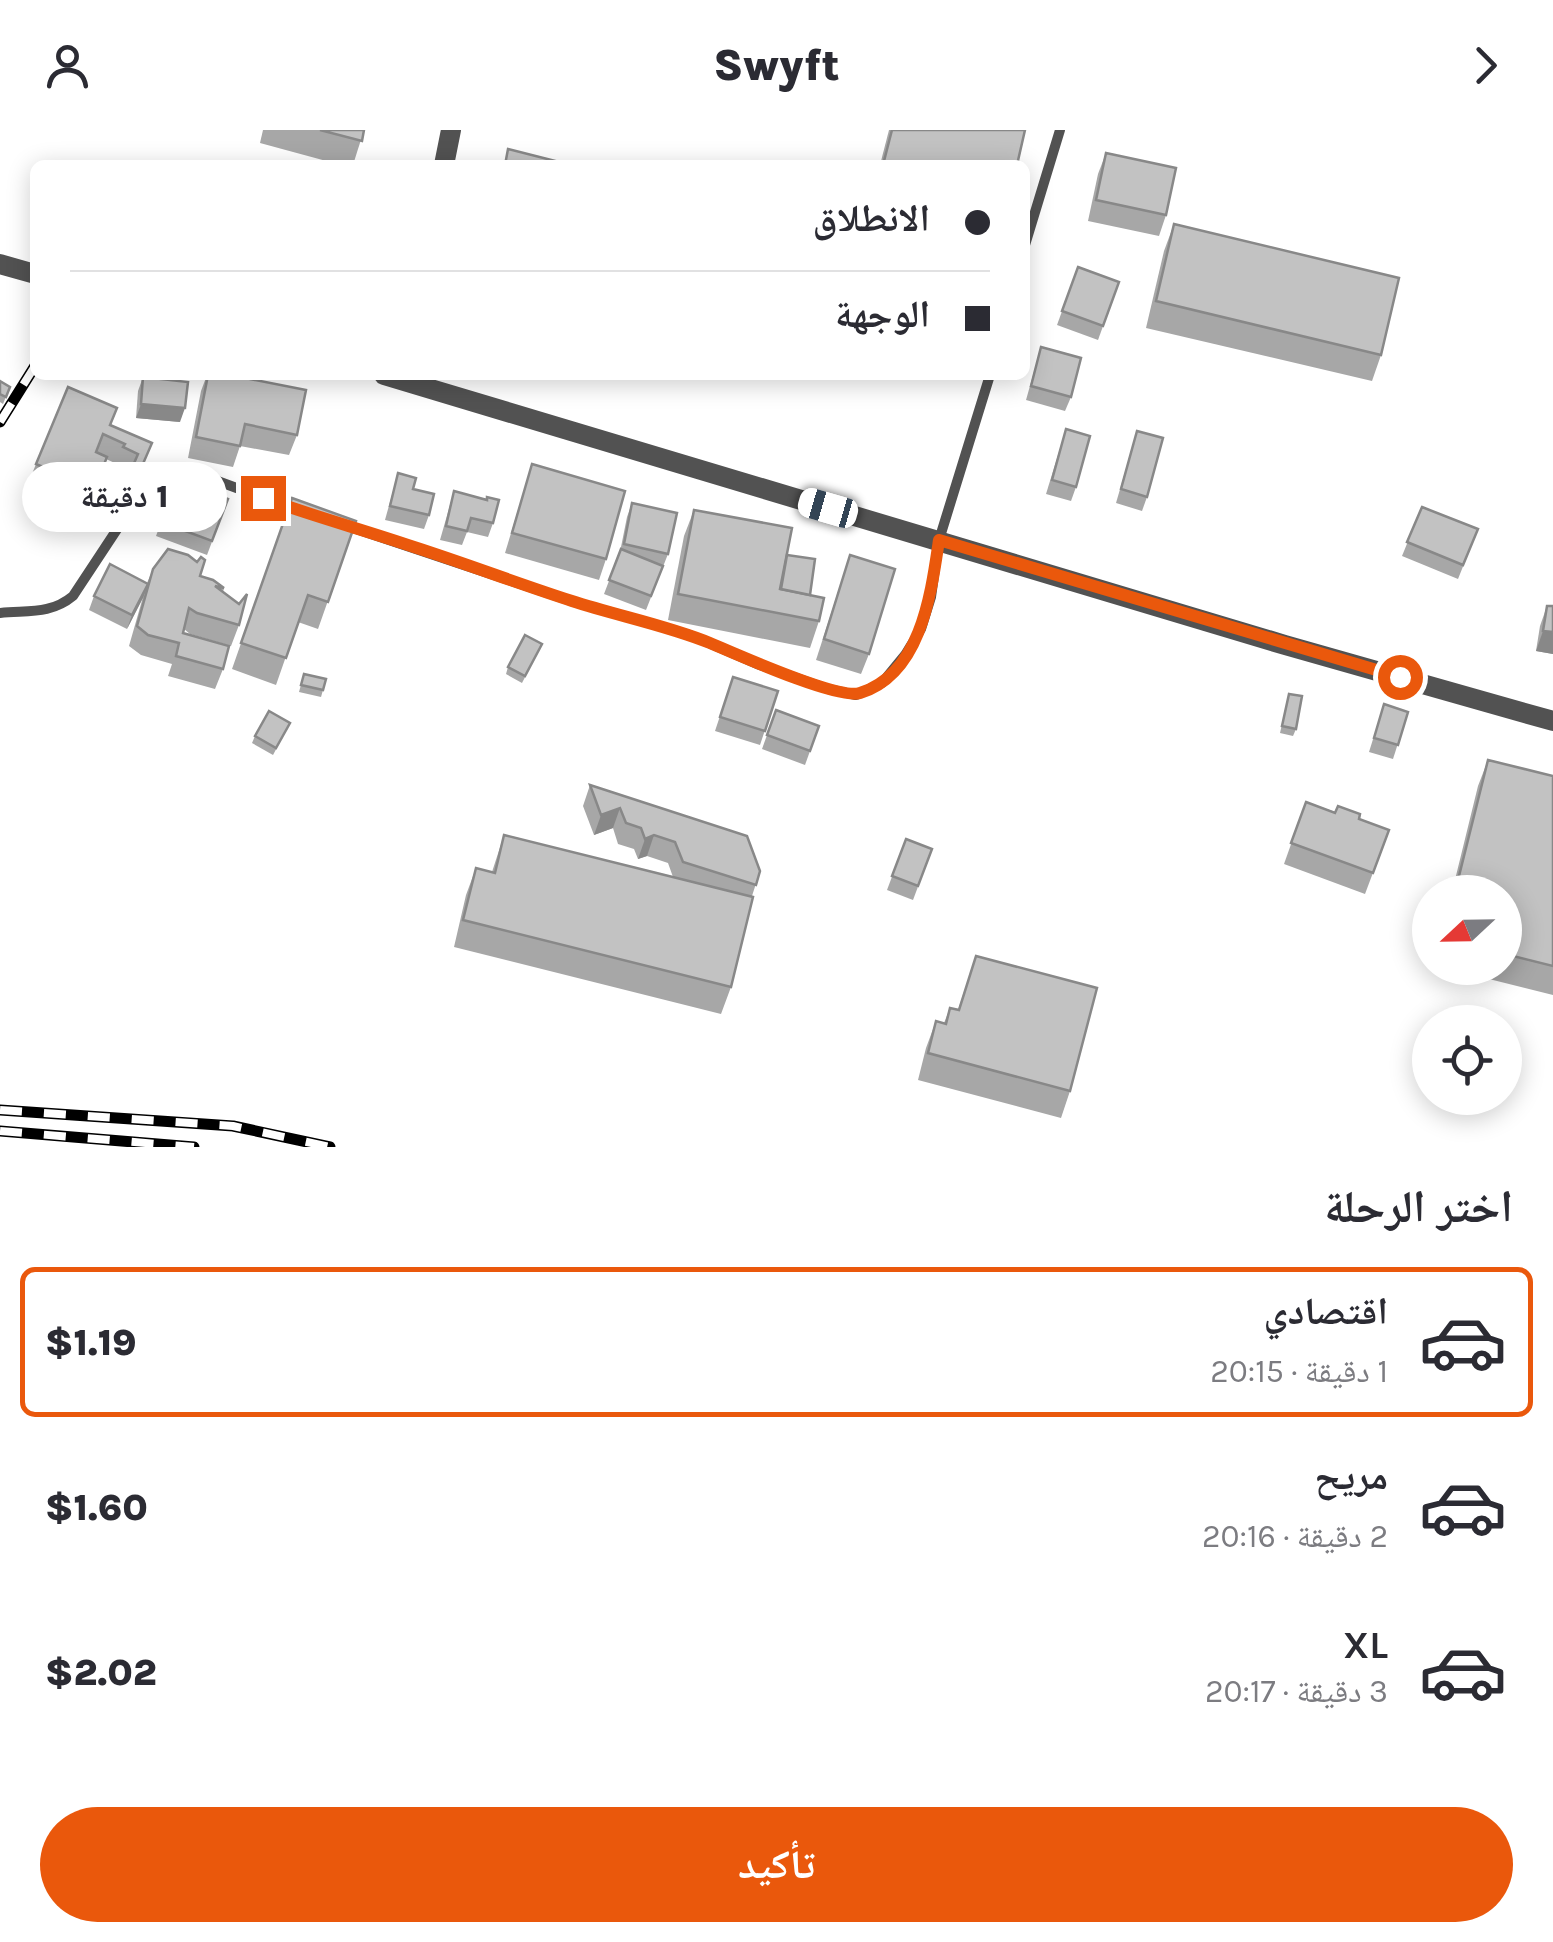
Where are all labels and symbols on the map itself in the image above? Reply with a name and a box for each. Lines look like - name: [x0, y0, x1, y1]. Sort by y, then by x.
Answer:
- callout: 1 دقيقة: [23, 463, 228, 533]
- route end: [241, 476, 286, 521]
- car: [795, 485, 861, 531]
- route start: [1378, 655, 1423, 700]
- north arrow: [1412, 875, 1522, 985]

